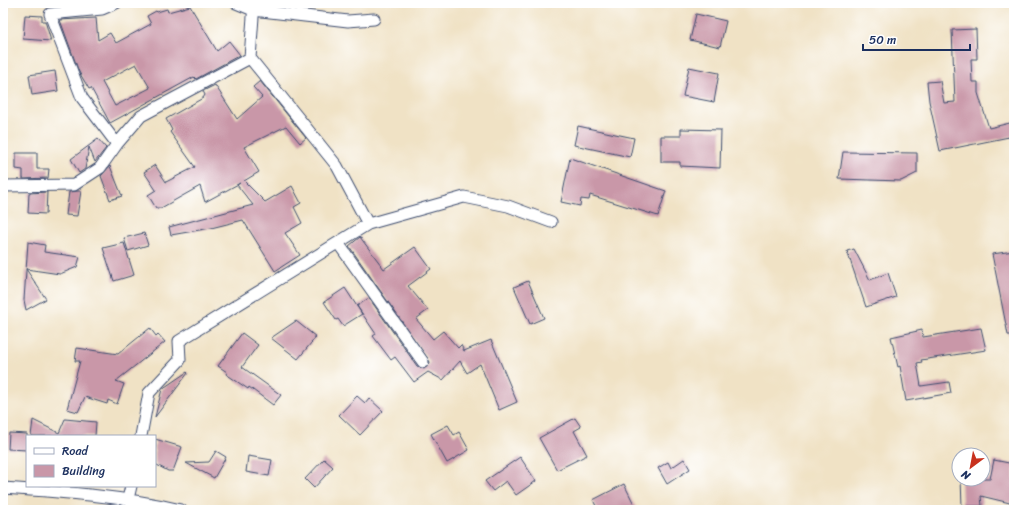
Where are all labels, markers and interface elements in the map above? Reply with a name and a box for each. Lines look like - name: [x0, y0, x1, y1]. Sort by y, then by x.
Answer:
- scale bar: [863, 26, 970, 52]
- text: 50 m: [869, 29, 896, 51]
- legend: [26, 435, 156, 487]
- text: Road: [62, 440, 89, 462]
- north arrow: [951, 447, 991, 487]
- text: Building: [62, 460, 105, 482]
- text: N: [957, 465, 975, 486]

